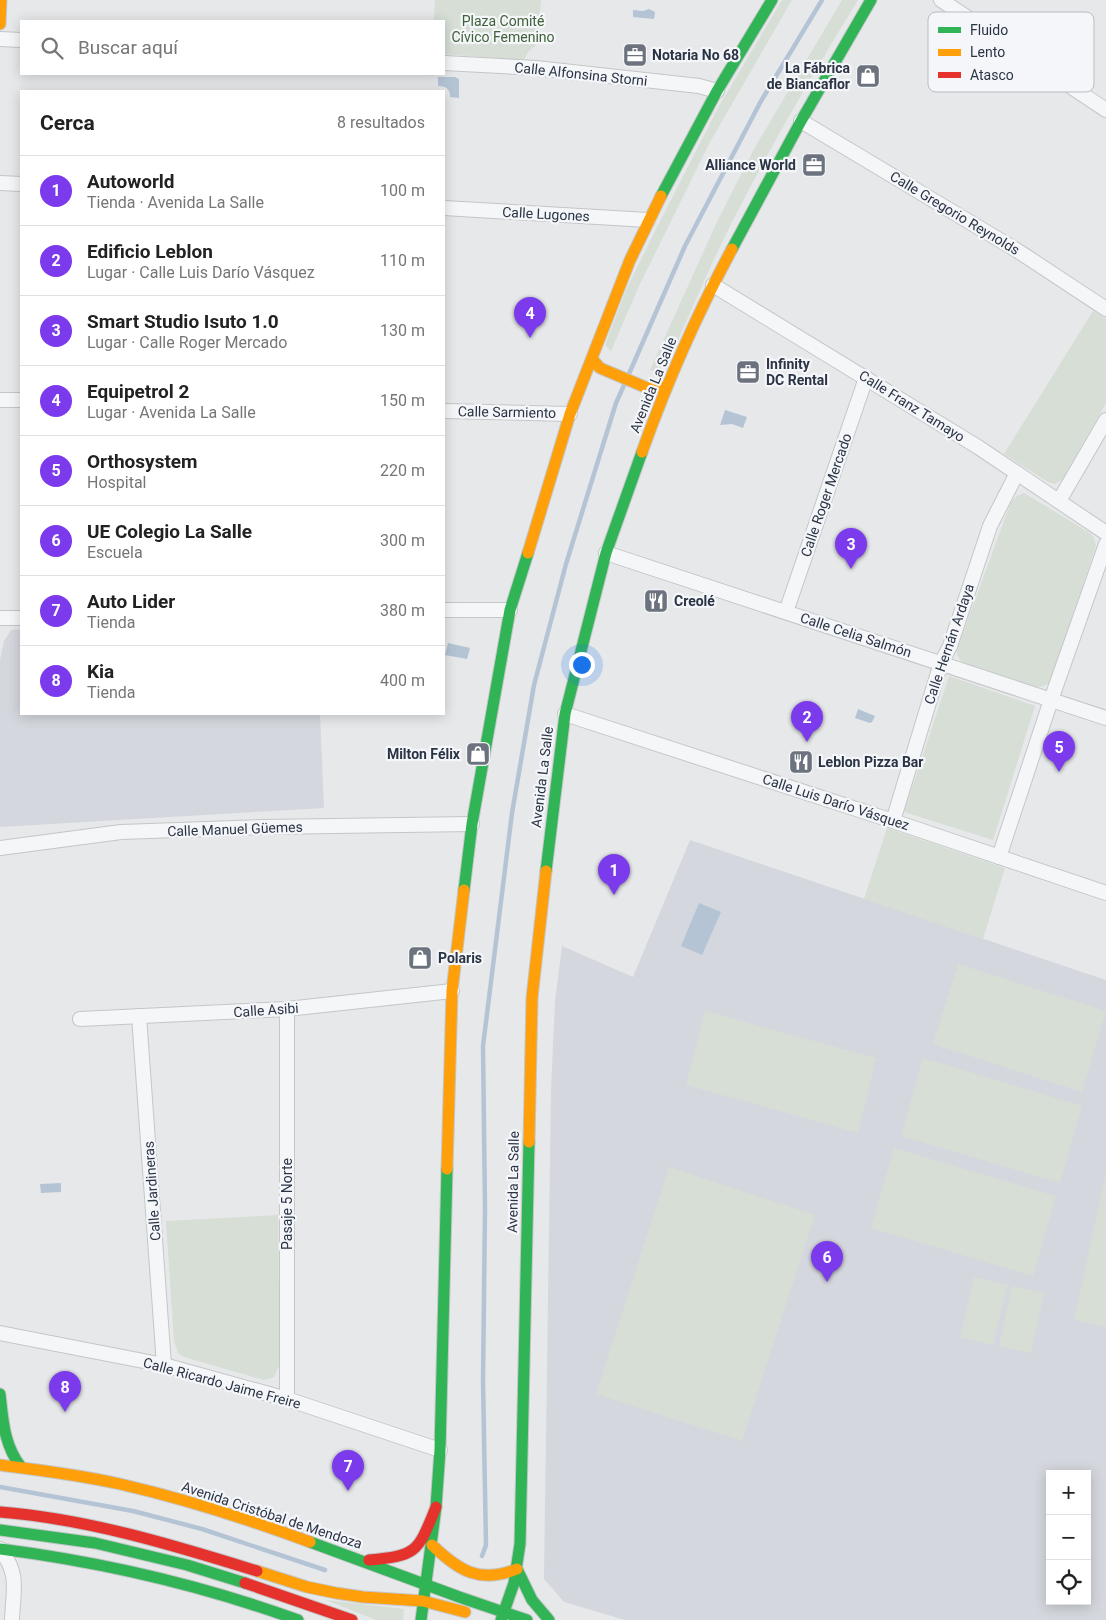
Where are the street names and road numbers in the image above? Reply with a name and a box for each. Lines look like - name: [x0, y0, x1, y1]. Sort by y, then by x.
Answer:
- street label: Calle Alfonsina Storni: [514, 59, 648, 89]
- street label: Calle Gregorio Reynolds: [887, 168, 1023, 258]
- street label: Calle Lugones: [502, 204, 590, 224]
- street label: Avenida La Salle: [627, 335, 679, 435]
- street label: Calle Franz Tamayo: [856, 367, 968, 445]
- street label: Calle Sarmiento: [458, 403, 556, 421]
- street label: Calle Roger Mercado: [797, 431, 855, 559]
- street label: Calle Hernán Ardaya: [921, 582, 977, 706]
- street label: Calle Celia Salmón: [798, 609, 914, 661]
- street label: Avenida La Salle: [528, 725, 556, 829]
- street label: Calle Luis Darío Vásquez: [761, 771, 911, 833]
- street label: Calle Manuel Güemes: [167, 819, 303, 839]
- street label: Calle Asibi: [233, 1000, 299, 1020]
- street label: Avenida La Salle: [504, 1131, 522, 1233]
- street label: Calle Jardineras: [141, 1140, 163, 1242]
- street label: Pasaje 5 Norte: [279, 1158, 295, 1250]
- street label: Calle Ricardo Jaime Freire: [142, 1354, 302, 1412]
- street label: Avenida Cristóbal de Mendoza: [180, 1478, 364, 1552]

